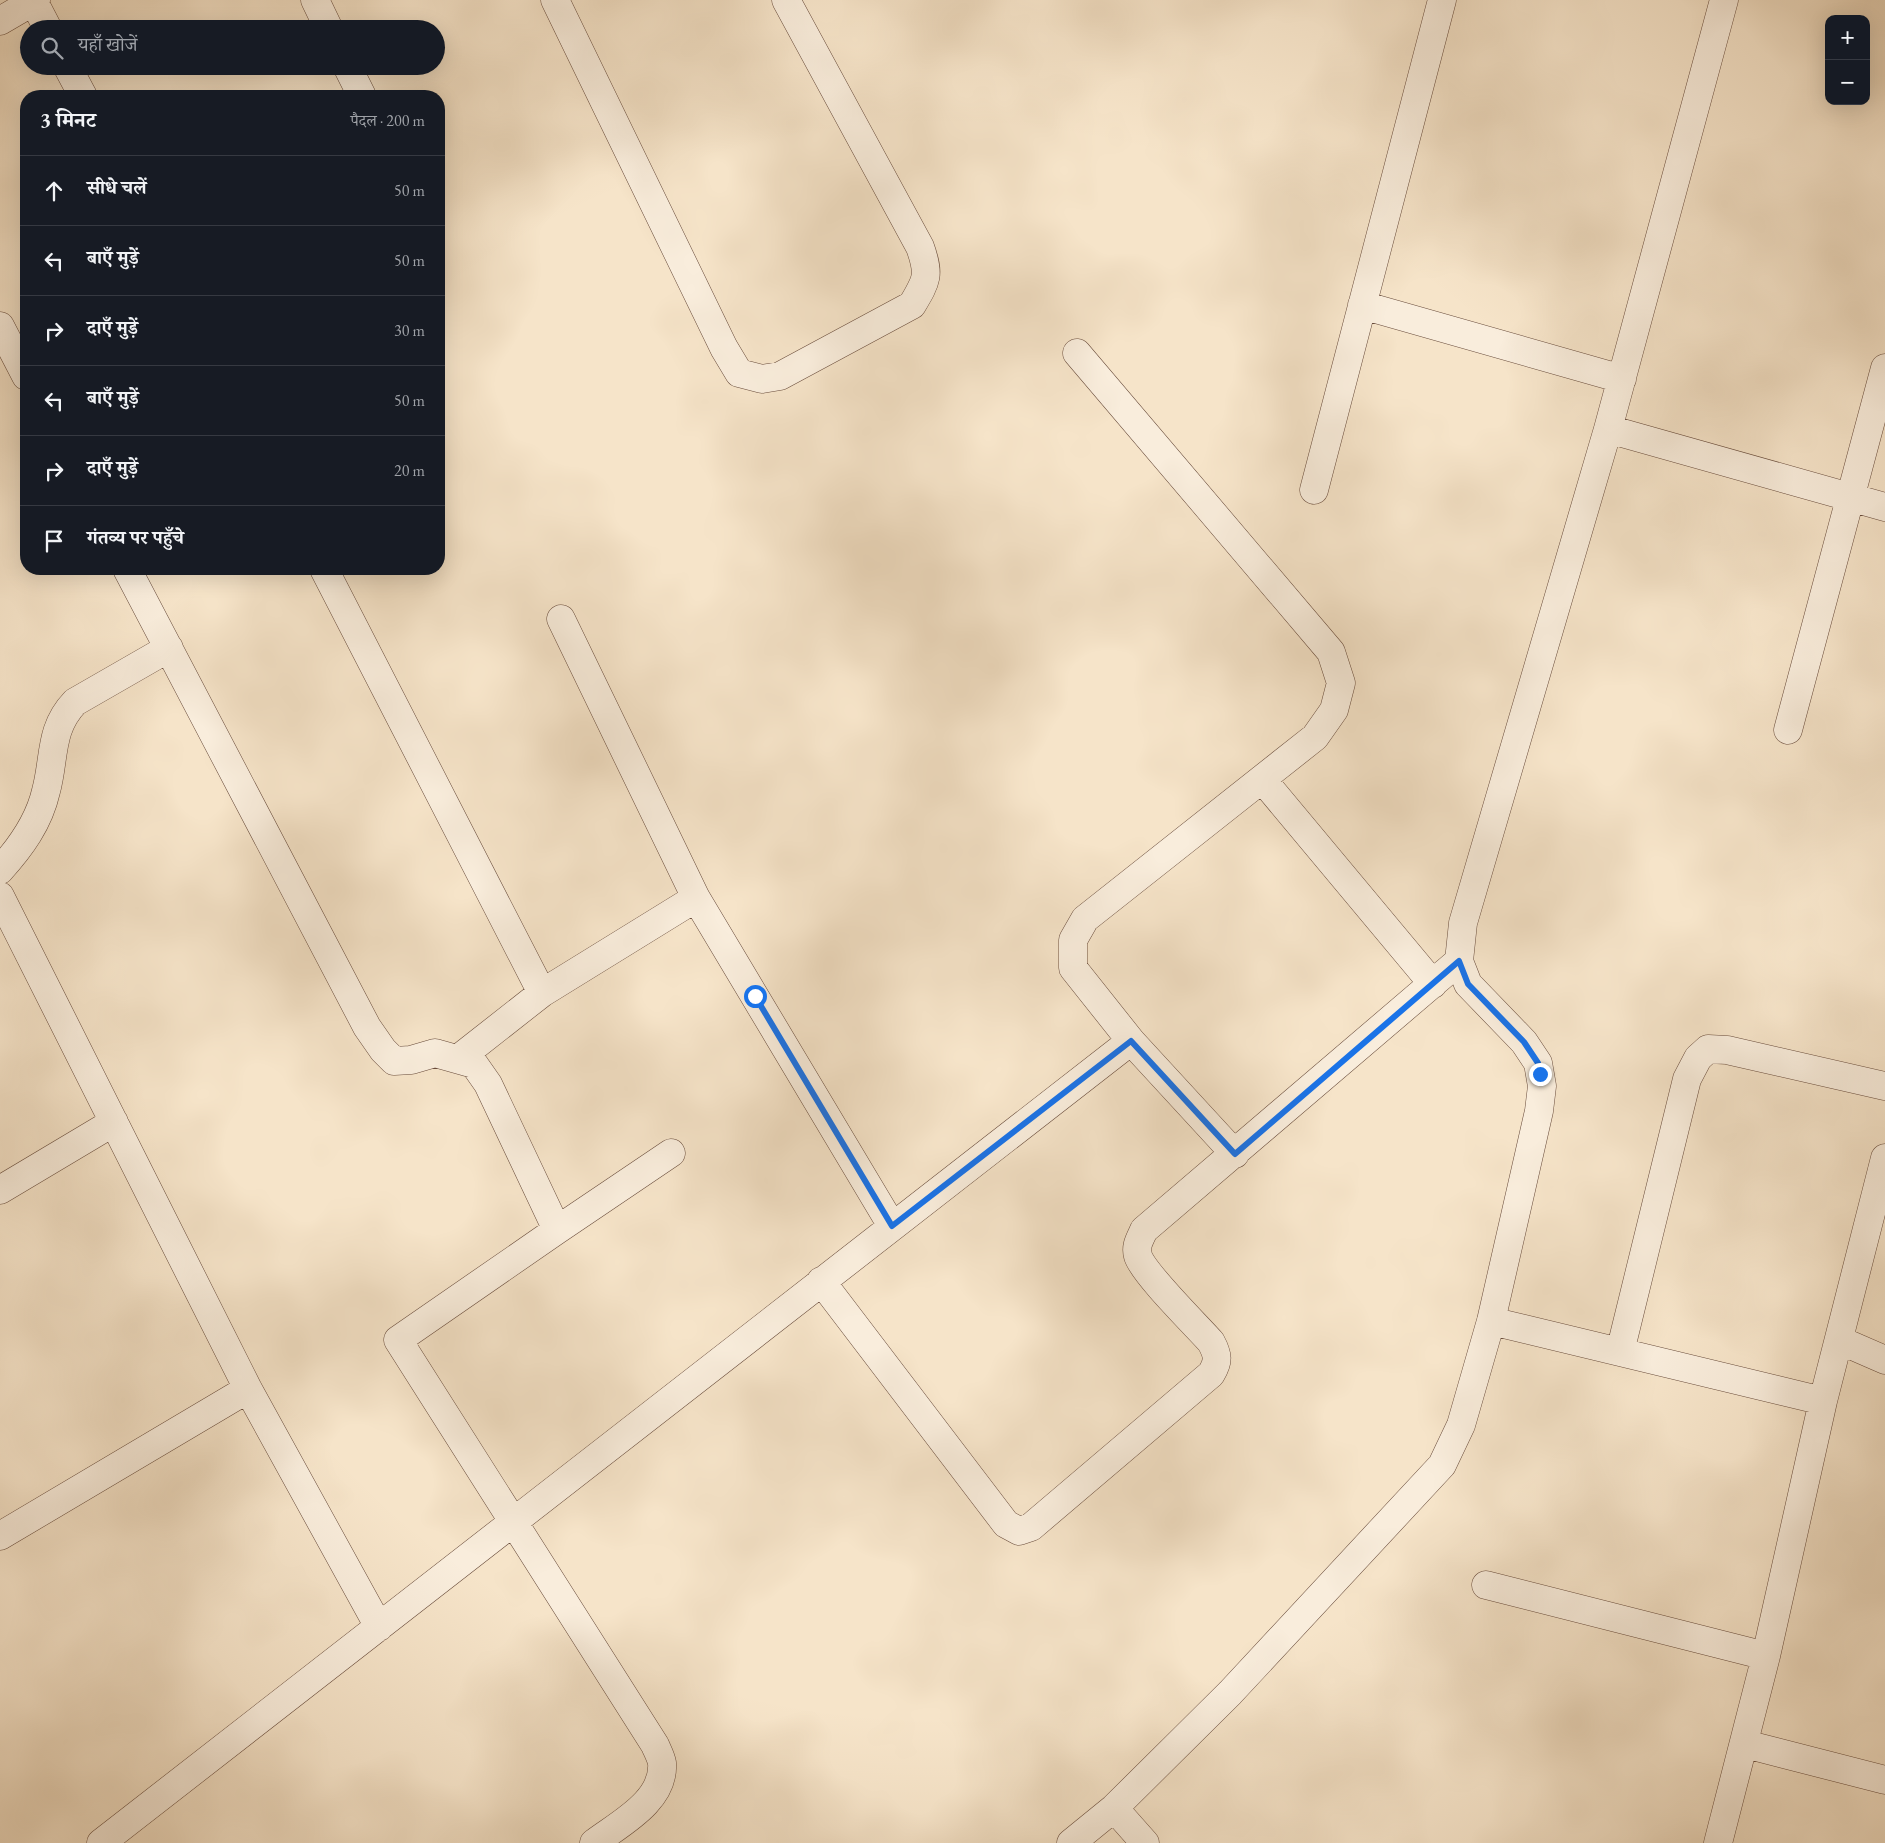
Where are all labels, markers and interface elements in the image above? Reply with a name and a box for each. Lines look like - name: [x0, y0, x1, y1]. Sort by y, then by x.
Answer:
- map controls: [1825, 15, 1870, 105]
- button: +: [1825, 15, 1870, 60]
- search box: [20, 20, 445, 75]
- text: यहाँ खोजें: [78, 32, 137, 57]
- icon: search: [38, 34, 66, 62]
- button: −: [1825, 60, 1870, 105]
- text: 3 मिनट: [40, 106, 96, 133]
- text: पैदल · 200 m: [351, 110, 425, 131]
- text: सीधे चलें: [87, 175, 147, 200]
- icon: ahead: [40, 177, 68, 205]
- text: 50 m: [394, 180, 425, 201]
- text: बाएँ मुड़ें: [87, 245, 139, 270]
- icon: left: [40, 247, 68, 275]
- text: 50 m: [394, 250, 425, 271]
- text: दाएँ मुड़ें: [87, 315, 138, 340]
- icon: right: [40, 317, 68, 345]
- text: 30 m: [394, 320, 425, 341]
- text: बाएँ मुड़ें: [87, 385, 139, 410]
- icon: left: [40, 387, 68, 415]
- text: 50 m: [394, 390, 425, 411]
- text: दाएँ मुड़ें: [87, 455, 138, 480]
- icon: right: [40, 457, 68, 485]
- text: 20 m: [394, 460, 425, 481]
- text: गंतव्य पर पहुँचे: [87, 525, 184, 550]
- icon: arrive: [40, 527, 68, 555]
- route start: [744, 985, 767, 1008]
- route end: [1529, 1063, 1552, 1086]

